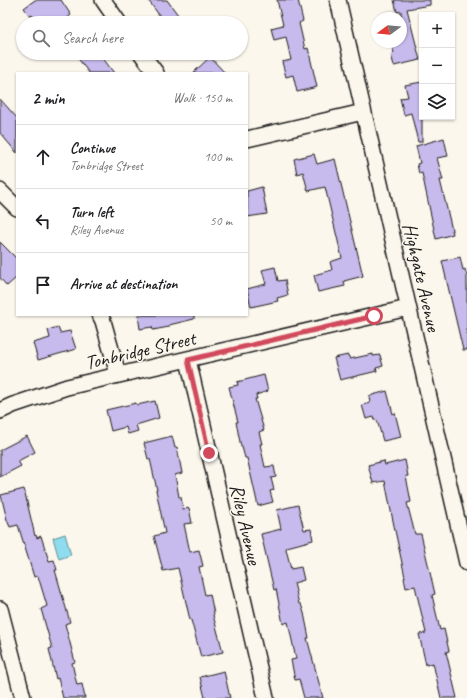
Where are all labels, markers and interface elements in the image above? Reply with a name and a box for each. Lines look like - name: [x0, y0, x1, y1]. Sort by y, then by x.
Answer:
- north arrow: [371, 12, 407, 48]
- map controls: [419, 12, 455, 120]
- button: +: [419, 12, 455, 48]
- search box: [16, 16, 248, 60]
- icon: search: [30, 27, 52, 49]
- text: Search here: [62, 29, 123, 48]
- button: −: [419, 48, 455, 84]
- button: layers: [419, 84, 455, 120]
- text: 2 min: [32, 88, 65, 109]
- text: Walk · 150 m: [173, 90, 232, 106]
- text: Continue: [70, 139, 115, 158]
- icon: ahead: [32, 146, 54, 168]
- text: 100 m: [204, 149, 232, 165]
- text: Tonbridge Street: [70, 158, 143, 174]
- text: Turn left: [70, 203, 113, 222]
- icon: left: [32, 210, 54, 232]
- text: 50 m: [210, 213, 232, 229]
- street label: Highgate Avenue: [397, 220, 446, 335]
- text: Riley Avenue: [70, 222, 123, 238]
- icon: arrive: [32, 274, 54, 296]
- text: Arrive at destination: [70, 275, 177, 294]
- route start: [365, 307, 383, 325]
- street label: Tonbridge Street: [82, 325, 200, 375]
- route end: [200, 444, 218, 462]
- street label: Riley Avenue: [224, 481, 267, 568]

